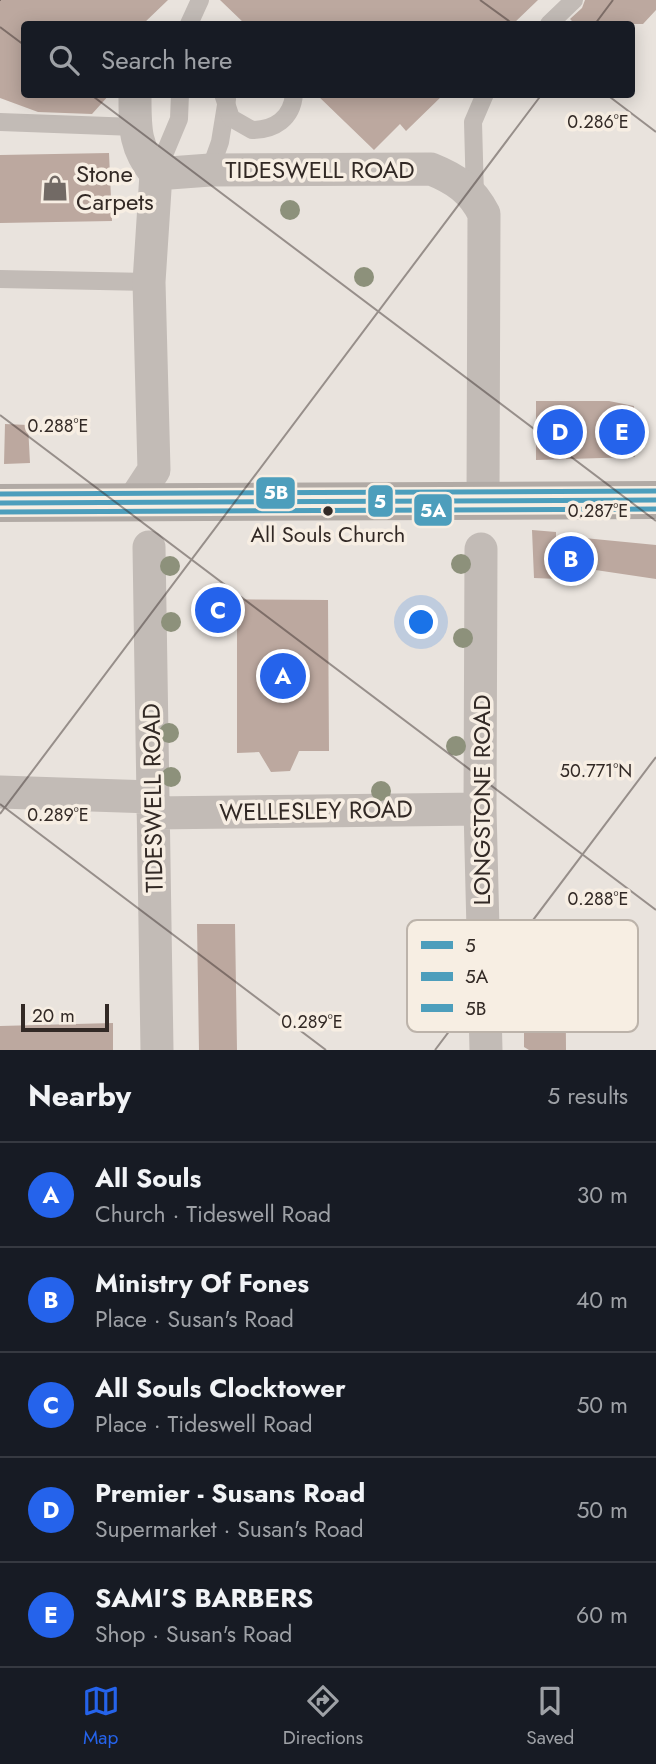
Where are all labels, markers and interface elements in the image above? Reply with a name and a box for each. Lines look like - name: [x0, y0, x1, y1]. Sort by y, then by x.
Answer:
- search box: [21, 21, 635, 98]
- icon: search: [45, 41, 83, 79]
- text: Search here: [101, 41, 233, 79]
- text: 0.286°E: [567, 109, 629, 135]
- street label: TIDESWELL ROAD: [225, 152, 415, 187]
- place label: Stone Carpets: [76, 156, 154, 219]
- shop icon: Stone Carpets: [40, 173, 70, 203]
- pin: D: [537, 406, 583, 458]
- pin: E: [599, 406, 645, 458]
- text: 0.288°E: [27, 413, 89, 439]
- line badge: 5B: [255, 476, 296, 510]
- text: 5B: [264, 479, 288, 506]
- line badge: 5: [367, 484, 394, 518]
- text: 5: [374, 488, 386, 515]
- line badge: 5A: [413, 493, 453, 527]
- text: 5A: [420, 497, 446, 524]
- text: 0.287°E: [568, 498, 628, 524]
- marker: All Souls Church: [321, 504, 335, 518]
- place label: All Souls Church: [251, 518, 405, 550]
- pin: B: [548, 533, 594, 585]
- pin: C: [195, 584, 241, 636]
- your location: [404, 605, 438, 639]
- pin: A: [260, 650, 306, 702]
- street label: LONGSTONE ROAD: [464, 694, 499, 906]
- street label: TIDESWELL ROAD: [133, 703, 172, 893]
- text: 50.771°N: [560, 758, 632, 784]
- street label: WELLESLEY ROAD: [219, 791, 413, 830]
- text: 0.289°E: [27, 802, 89, 828]
- text: 0.288°E: [567, 886, 629, 912]
- legend: [407, 920, 638, 1032]
- text: 5: [465, 932, 476, 959]
- text: 5A: [465, 963, 489, 990]
- text: 5B: [465, 995, 486, 1022]
- scale bar: [21, 1001, 108, 1033]
- text: 20 m: [32, 1002, 75, 1029]
- text: 0.289°E: [281, 1009, 343, 1035]
- text: Nearby: [28, 1074, 131, 1117]
- text: 5 results: [547, 1079, 628, 1113]
- text: All Souls: [95, 1159, 201, 1197]
- text: A: [43, 1178, 59, 1212]
- text: 30 m: [577, 1178, 628, 1212]
- text: Church · Tideswell Road: [95, 1197, 331, 1231]
- text: Ministry Of Fones: [95, 1264, 309, 1302]
- text: B: [43, 1283, 59, 1317]
- text: 40 m: [576, 1283, 628, 1317]
- text: Place · Susan's Road: [95, 1302, 294, 1336]
- text: All Souls Clocktower: [95, 1369, 346, 1407]
- text: C: [43, 1388, 59, 1422]
- text: 50 m: [576, 1388, 628, 1422]
- text: Place · Tideswell Road: [95, 1407, 313, 1441]
- text: Premier - Susans Road: [95, 1474, 365, 1512]
- text: D: [43, 1493, 59, 1527]
- text: 50 m: [576, 1493, 628, 1527]
- text: Supermarket · Susan's Road: [95, 1512, 364, 1546]
- text: SAMI’S BARBERS: [95, 1579, 313, 1617]
- text: E: [44, 1598, 58, 1632]
- text: 60 m: [576, 1598, 628, 1632]
- text: Shop · Susan's Road: [95, 1617, 292, 1651]
- tab: Map: [82, 1682, 120, 1751]
- tab: Directions: [283, 1682, 363, 1751]
- tab: Saved: [526, 1682, 574, 1751]

